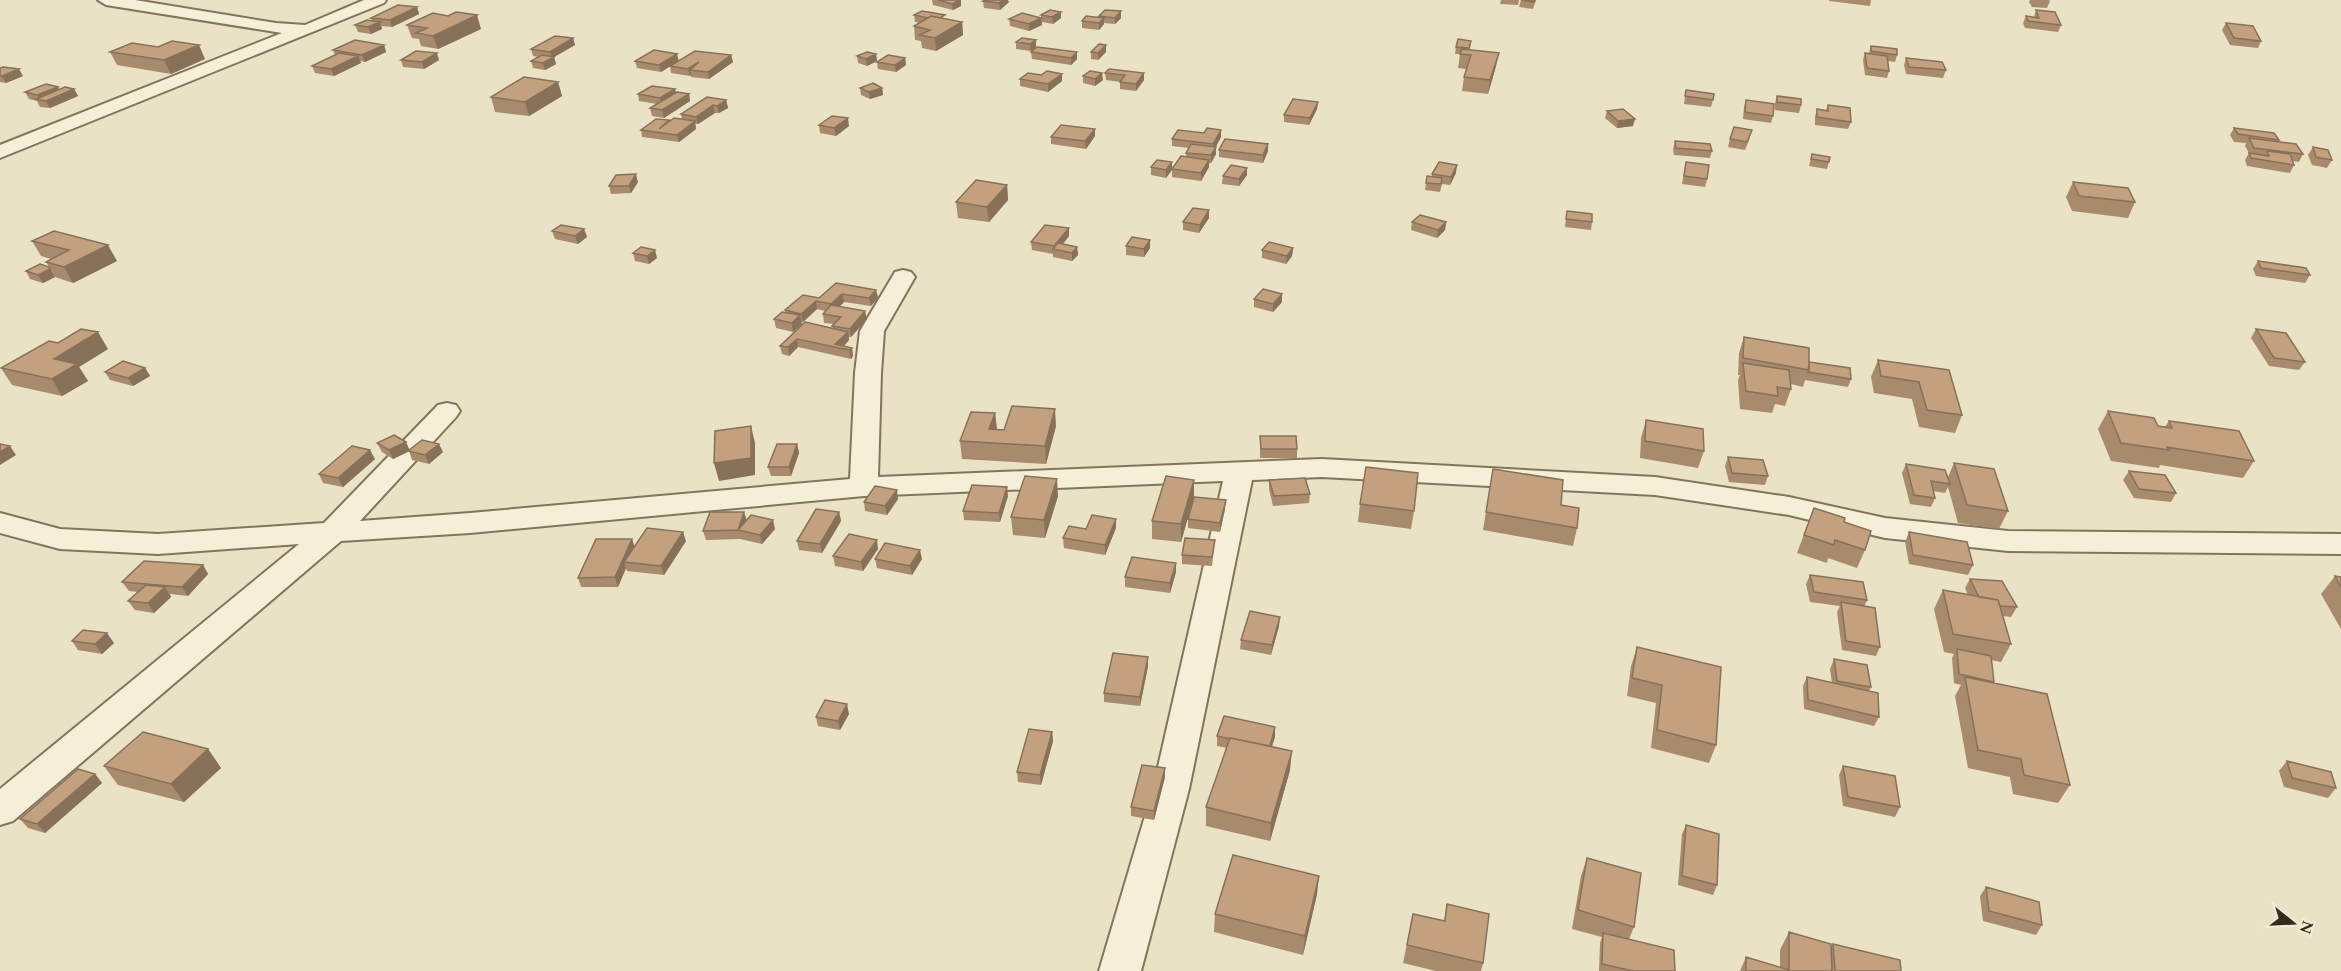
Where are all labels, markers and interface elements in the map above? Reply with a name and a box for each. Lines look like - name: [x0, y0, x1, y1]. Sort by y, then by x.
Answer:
- north arrow: [2263, 893, 2323, 953]
- text: N: [2293, 917, 2320, 937]

